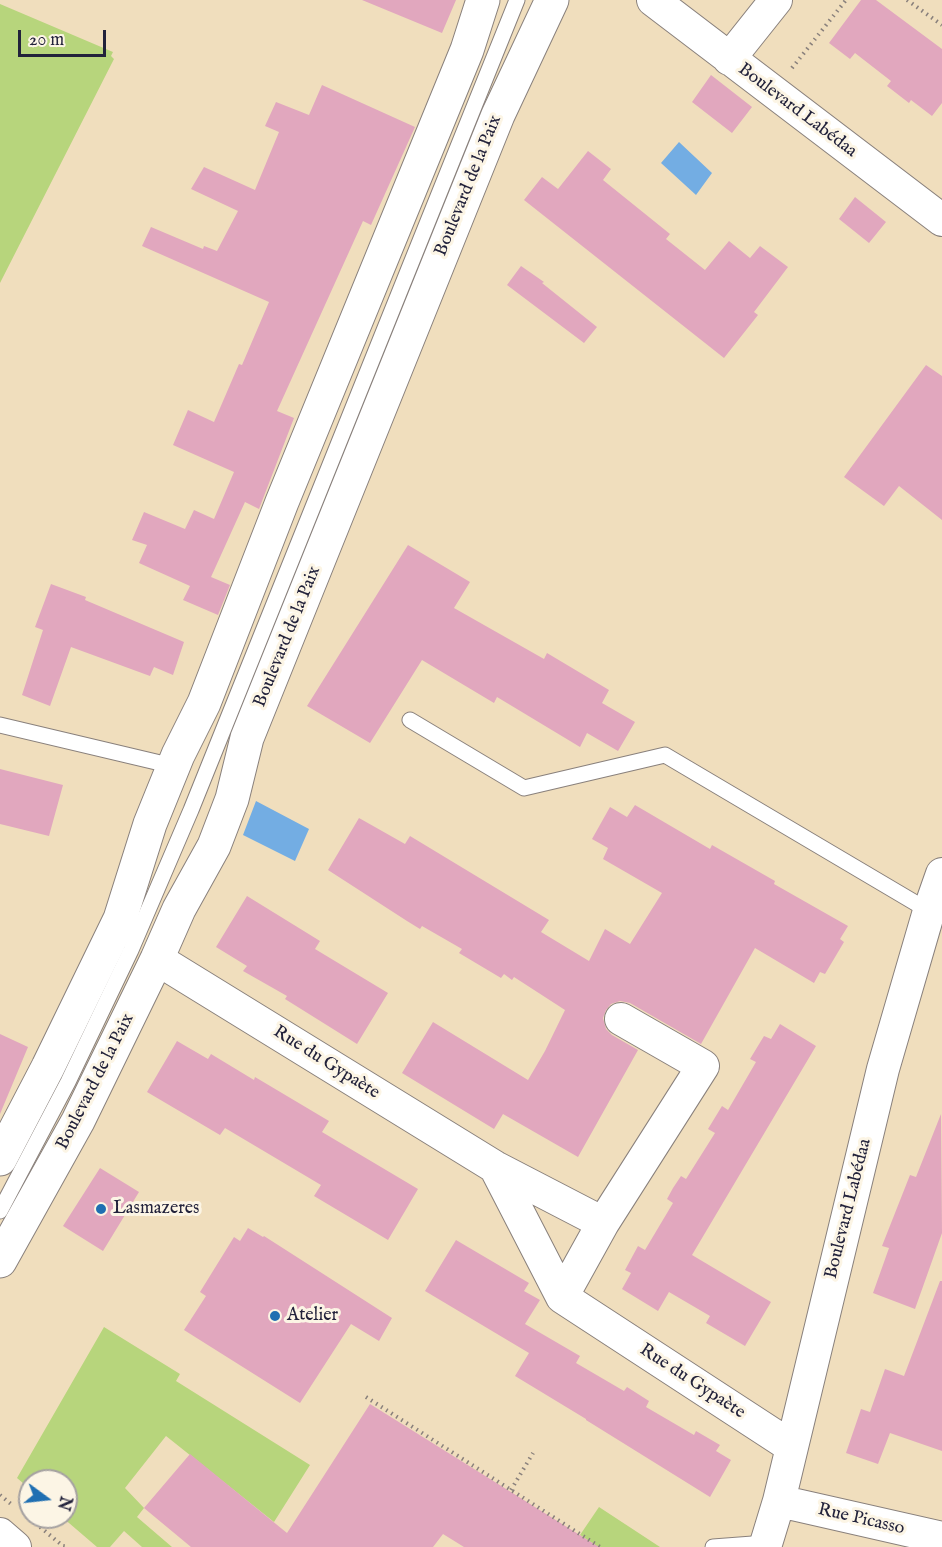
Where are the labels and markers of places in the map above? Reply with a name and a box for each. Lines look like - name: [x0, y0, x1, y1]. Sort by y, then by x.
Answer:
- place label: Lasmazeres: [113, 1198, 199, 1220]
- marker: Lasmazeres: [94, 1202, 108, 1216]
- place label: Atelier: [287, 1305, 338, 1327]
- marker: Atelier: [268, 1309, 282, 1323]

